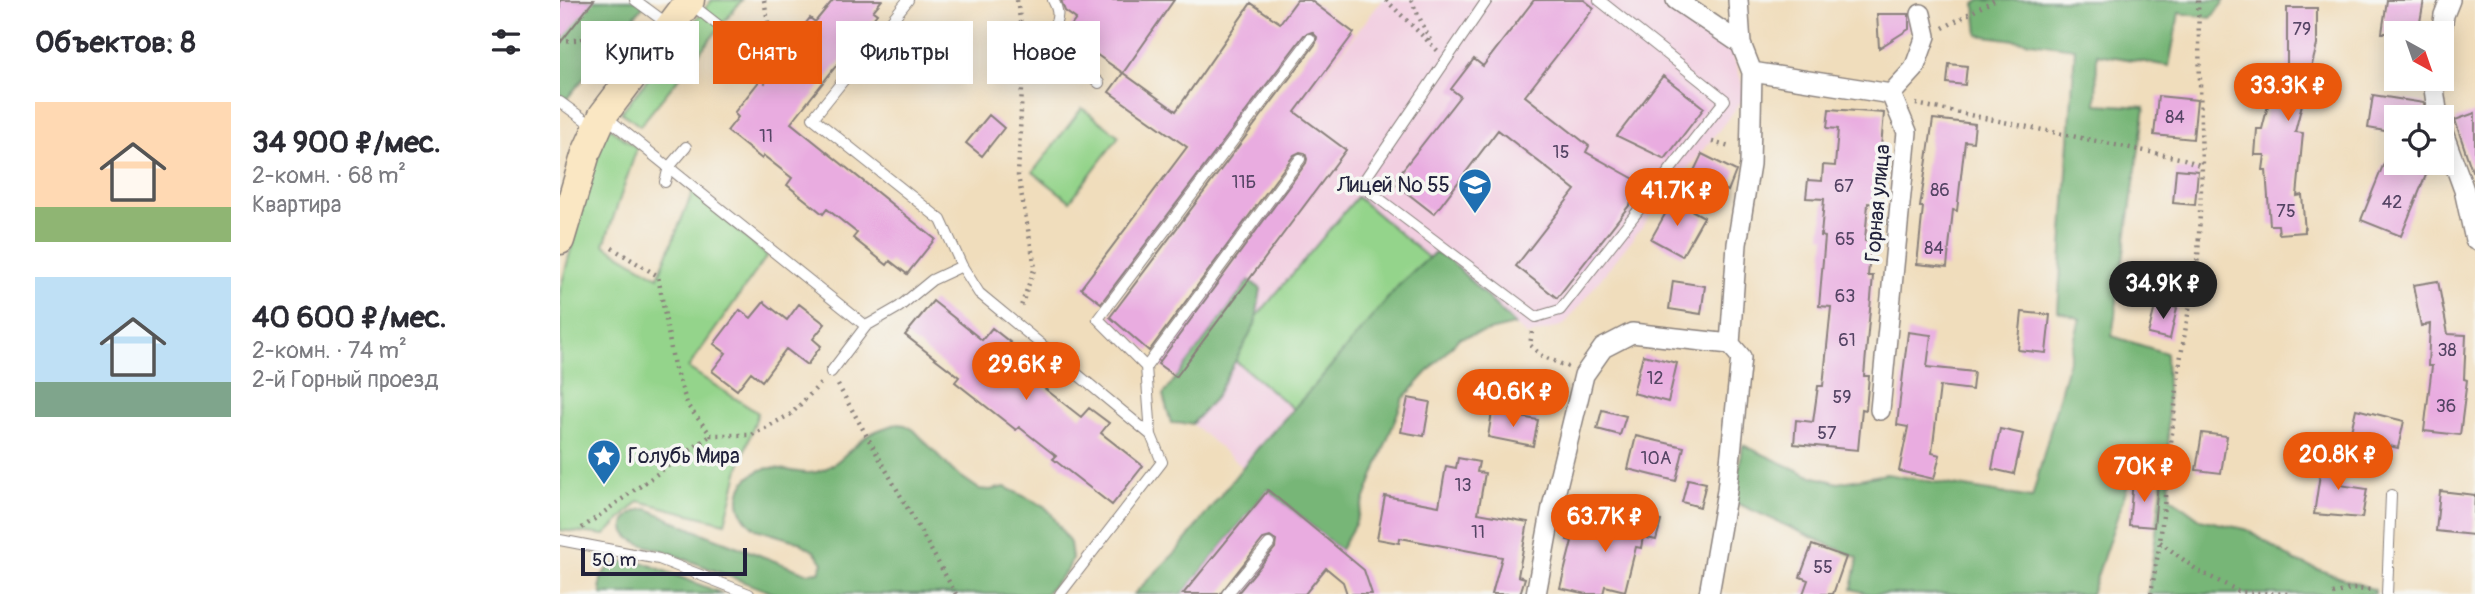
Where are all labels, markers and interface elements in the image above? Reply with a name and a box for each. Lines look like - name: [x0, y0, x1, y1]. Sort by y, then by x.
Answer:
- house number: 79: [2293, 18, 2311, 41]
- chip: Купить: [581, 21, 699, 84]
- chip: Снять: [713, 21, 822, 84]
- chip: Фильтры: [836, 21, 973, 84]
- chip: Новое: [987, 21, 1100, 84]
- north arrow: [2384, 21, 2454, 91]
- map controls: [2384, 21, 2454, 175]
- icon: filters: [487, 23, 525, 61]
- text: Объектов: 8: [35, 24, 196, 61]
- pin: 33.3K ₽: [2223, 64, 2353, 123]
- text: 33.3K ₽: [2250, 71, 2326, 100]
- button: locate: [2384, 105, 2454, 175]
- house number: 84: [2165, 106, 2185, 129]
- text: 34 900 ₽/мес.: [252, 124, 441, 161]
- house number: 11: [759, 125, 773, 148]
- icon: home: [91, 130, 175, 214]
- house number: 15: [1553, 141, 1569, 164]
- street label: Горная улица: [1859, 143, 1897, 263]
- text: 2-комн. · 68 m²: [252, 161, 406, 190]
- school or university icon: Лицей № 55: [1456, 166, 1494, 215]
- pin: 41.7K ₽: [1612, 168, 1742, 228]
- house number: 11Б: [1232, 171, 1256, 194]
- place label: Лицей № 55: [1336, 172, 1450, 199]
- house number: 67: [1834, 175, 1854, 198]
- text: 41.7K ₽: [1641, 176, 1713, 205]
- house number: 86: [1930, 179, 1950, 202]
- text: Квартира: [252, 190, 341, 219]
- house number: 42: [2382, 191, 2402, 214]
- house number: 75: [2276, 200, 2296, 223]
- house number: 65: [1835, 228, 1855, 251]
- house number: 84: [1924, 237, 1944, 260]
- pin: 34.9K ₽: [2098, 262, 2228, 321]
- text: 34.9K ₽: [2125, 269, 2201, 298]
- house number: 63: [1835, 285, 1855, 308]
- text: 40 600 ₽/мес.: [252, 299, 447, 336]
- icon: home: [91, 305, 175, 389]
- house number: 61: [1838, 329, 1856, 352]
- text: 2-комн. · 74 m²: [252, 336, 407, 365]
- house number: 38: [2437, 339, 2457, 362]
- pin: 29.6K ₽: [961, 342, 1091, 402]
- text: 29.6K ₽: [988, 350, 1064, 379]
- text: 2-й Горный проезд: [252, 365, 438, 394]
- house number: 12: [1646, 367, 1664, 390]
- pin: 40.6K ₽: [1448, 370, 1578, 429]
- text: 40.6K ₽: [1473, 377, 1553, 406]
- house number: 59: [1832, 386, 1852, 409]
- house number: 36: [2436, 395, 2456, 418]
- house number: 57: [1817, 422, 1837, 445]
- pin: 20.8K ₽: [2273, 433, 2403, 492]
- place icon: Голубь Мира: [585, 437, 623, 486]
- text: 20.8K ₽: [2299, 440, 2377, 469]
- place label: Голубь Мира: [628, 443, 740, 470]
- pin: 70K ₽: [2095, 444, 2193, 504]
- house number: 10А: [1640, 447, 1672, 470]
- text: 70K ₽: [2114, 452, 2174, 481]
- house number: 13: [1454, 474, 1472, 497]
- pin: 63.7K ₽: [1540, 494, 1670, 554]
- text: 63.7K ₽: [1567, 502, 1643, 531]
- house number: 11: [1471, 521, 1485, 544]
- scale bar: [581, 545, 747, 577]
- text: 50 m: [592, 548, 636, 572]
- house number: 55: [1813, 556, 1833, 579]

